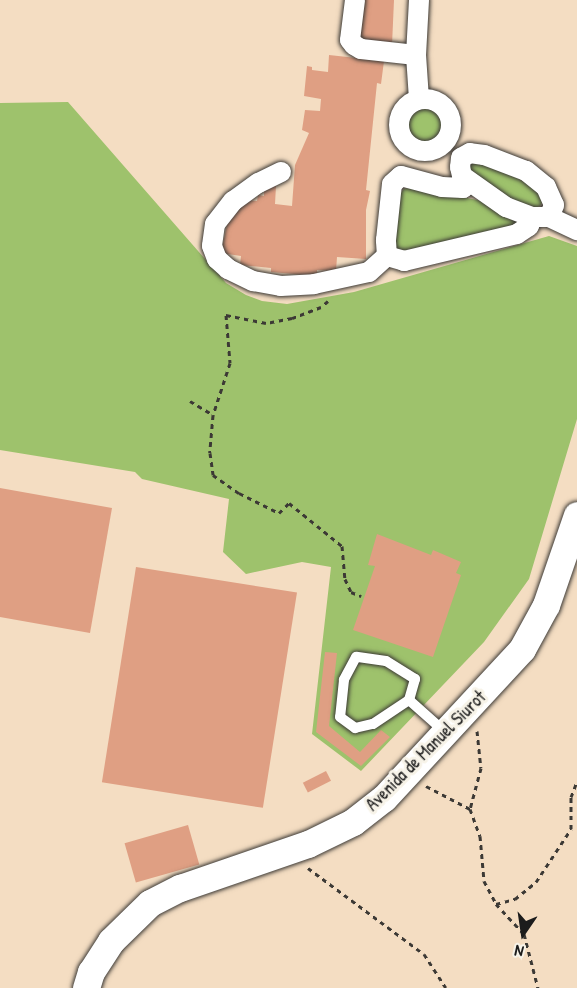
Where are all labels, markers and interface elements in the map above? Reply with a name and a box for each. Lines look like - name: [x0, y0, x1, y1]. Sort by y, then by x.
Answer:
- street label: Avenida de Manuel Siurot: [361, 686, 491, 816]
- north arrow: [493, 904, 553, 964]
- text: N: [512, 940, 526, 963]

